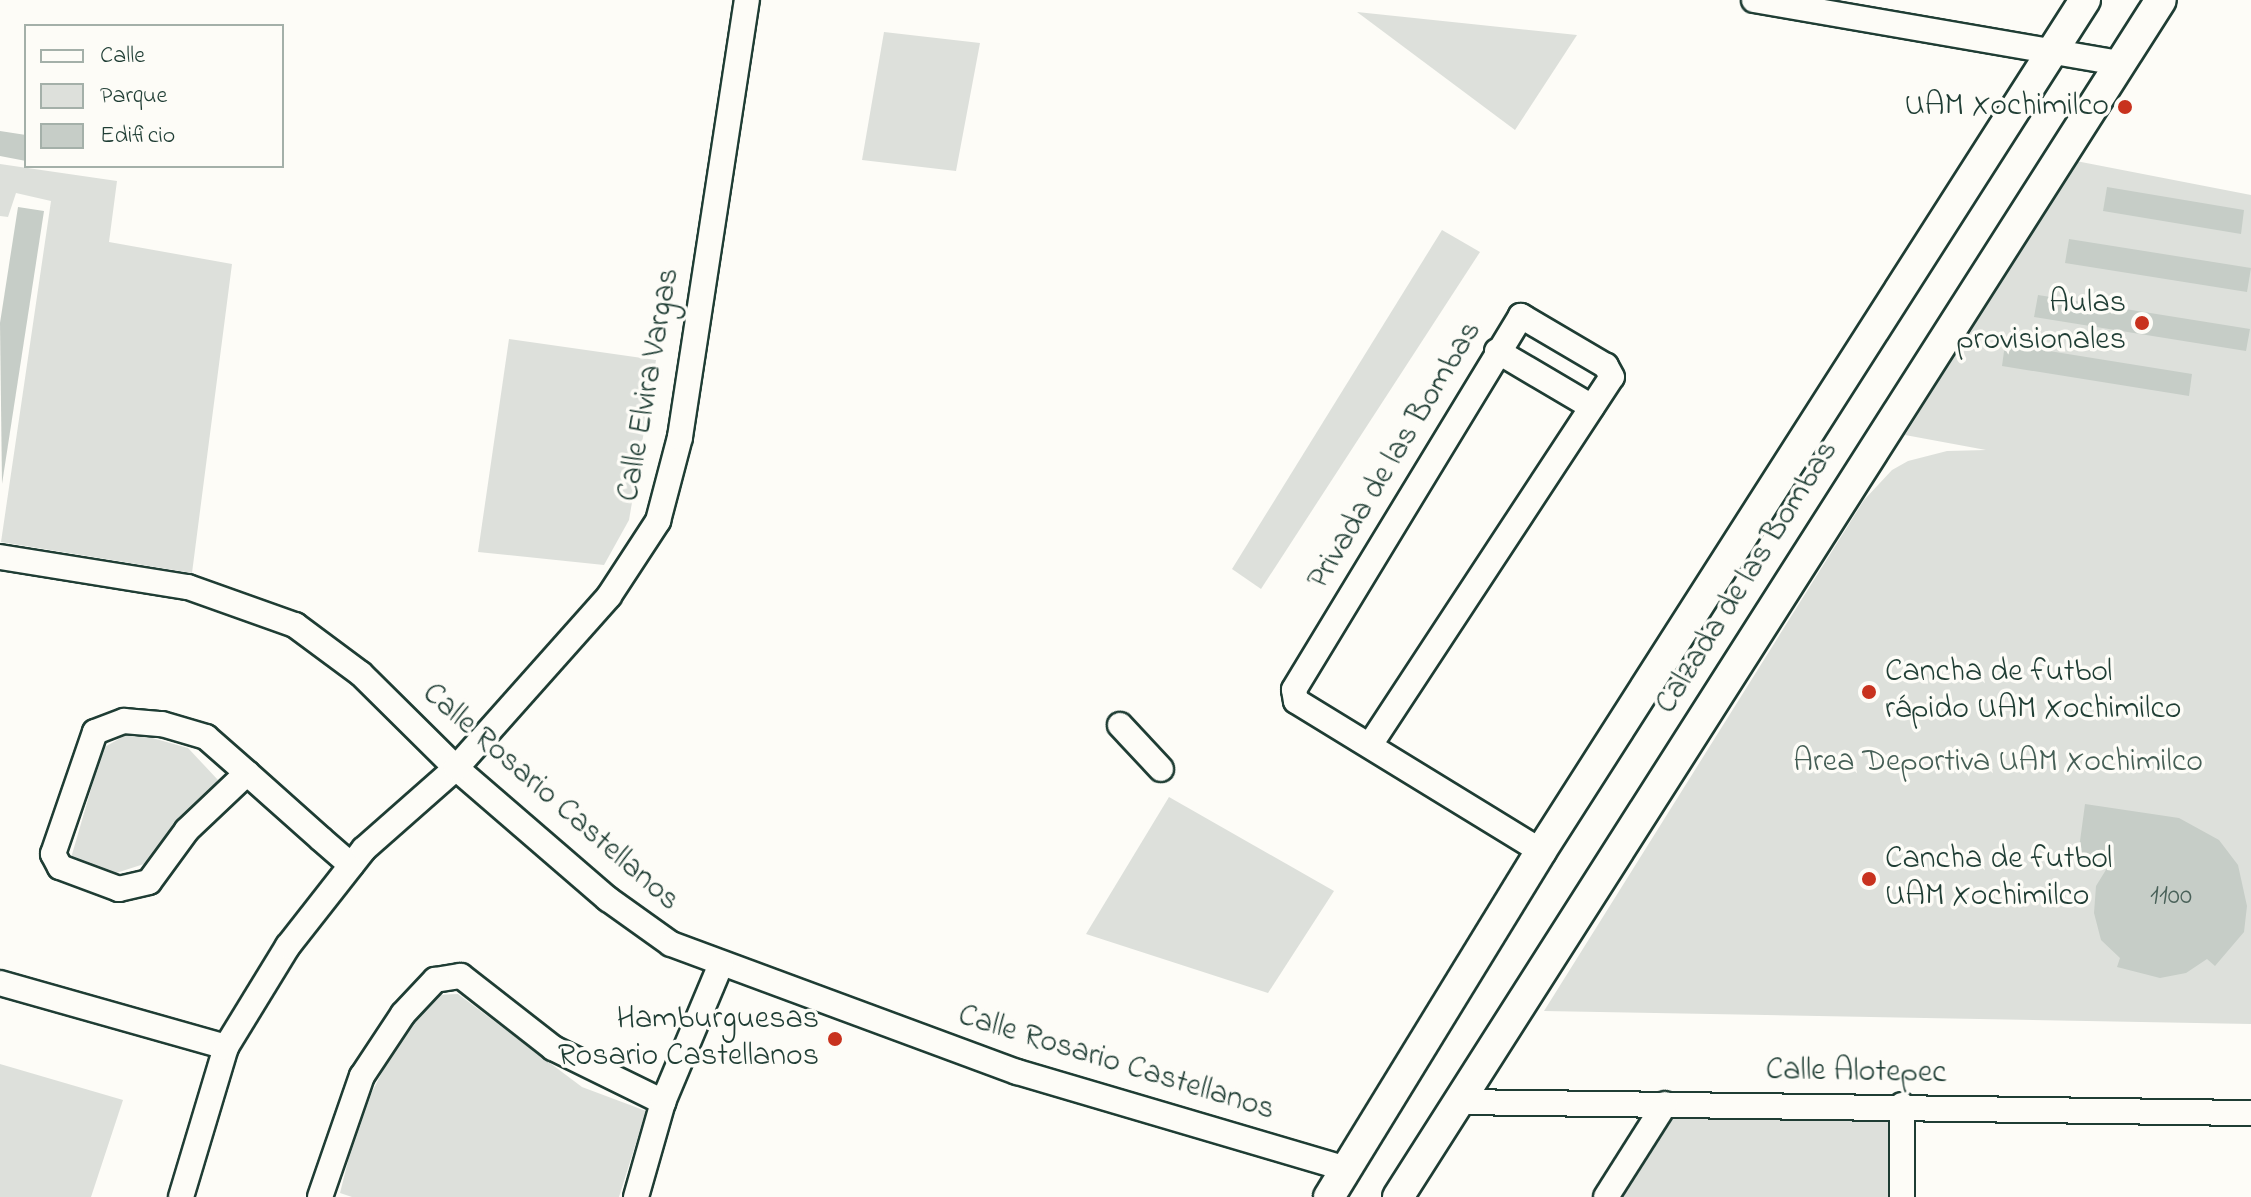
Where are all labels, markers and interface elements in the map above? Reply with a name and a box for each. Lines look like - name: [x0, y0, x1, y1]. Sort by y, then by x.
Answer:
- legend: [24, 24, 284, 168]
- text: Calle: [100, 39, 145, 74]
- text: Parque: [100, 79, 167, 114]
- place label: UAM Xochimilco: [1905, 88, 2109, 126]
- marker: UAM Xochimilco: [2116, 98, 2134, 116]
- text: Edificio: [100, 119, 175, 154]
- street label: Calle Elvira Vargas: [611, 265, 689, 505]
- place label: Aulas provisionales: [1956, 286, 2126, 361]
- marker: Aulas provisionales: [2133, 314, 2151, 332]
- street label: Privada de las Bombas: [1301, 315, 1491, 597]
- street label: Calzada de las Bombas: [1648, 434, 1848, 722]
- place label: Cancha de futbol rápido UAM Xochimilco: [1885, 655, 2181, 730]
- street label: Calle Rosario Castellanos: [413, 676, 687, 920]
- marker: Cancha de futbol rápido UAM Xochimilco: [1860, 683, 1878, 701]
- park label: Area Deportiva UAM Xochimilco: [1793, 744, 2203, 782]
- place label: Cancha de futbol UAM Xochimilco: [1885, 842, 2112, 917]
- marker: Cancha de futbol UAM Xochimilco: [1860, 870, 1878, 888]
- house number: 1100: [2150, 880, 2192, 914]
- street label: Calle Rosario Castellanos: [953, 998, 1279, 1130]
- place label: Hamburguesas Rosario Castellanos: [558, 1002, 819, 1077]
- marker: Hamburguesas Rosario Castellanos: [826, 1030, 844, 1048]
- street label: Calle Alotepec: [1765, 1052, 1947, 1094]

